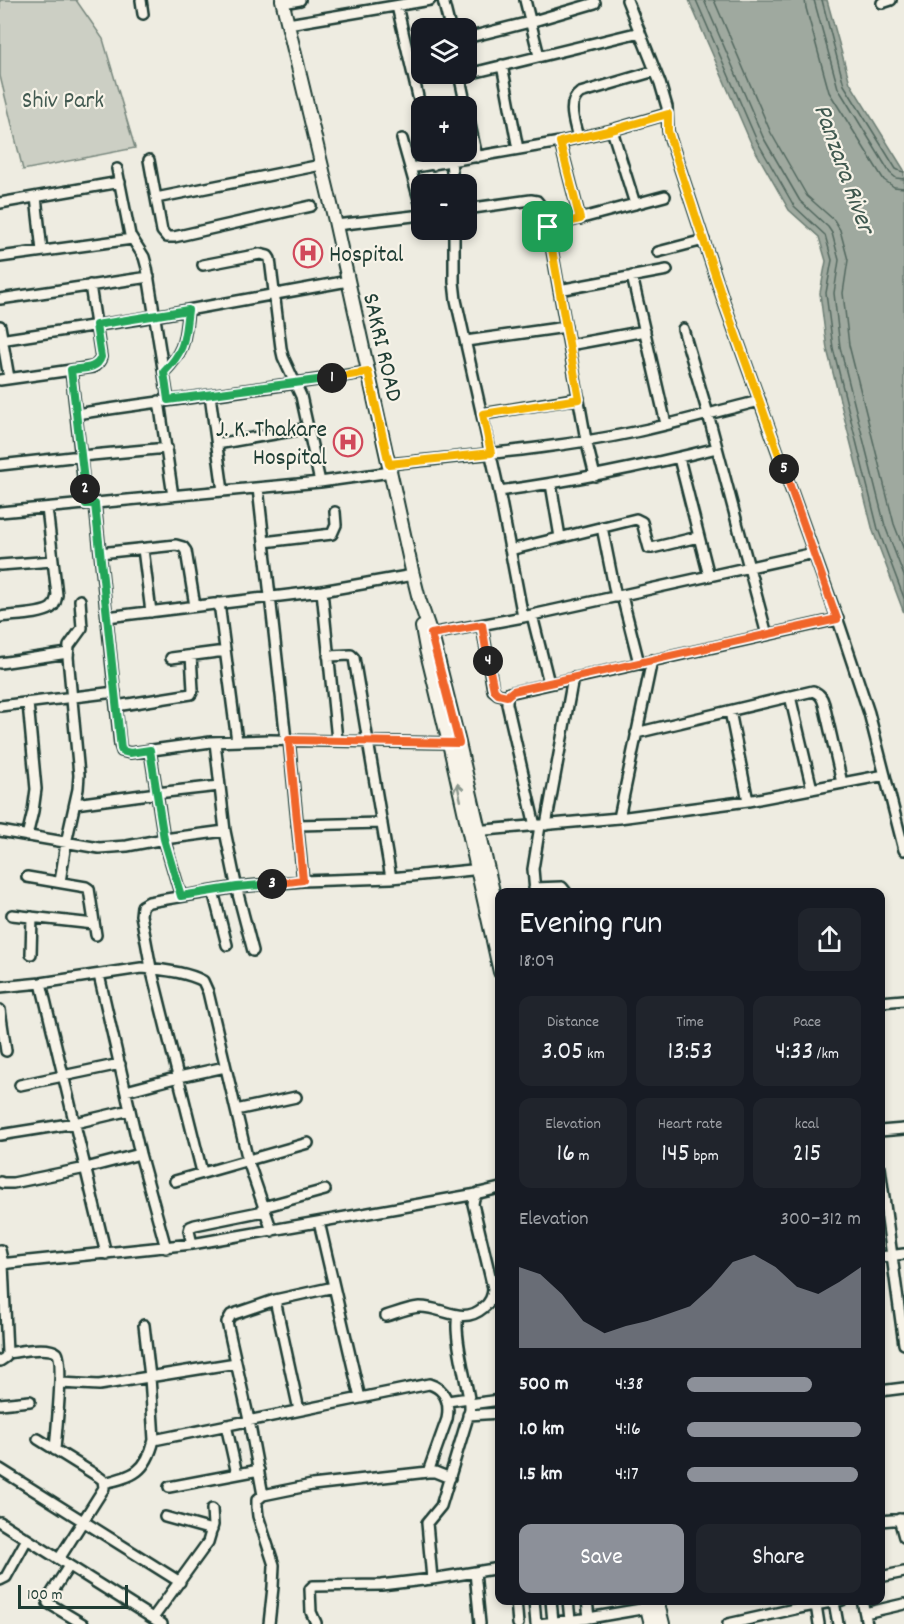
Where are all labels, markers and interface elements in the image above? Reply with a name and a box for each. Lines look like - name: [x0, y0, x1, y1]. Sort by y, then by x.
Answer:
- map controls: [411, 18, 477, 240]
- button: layers: [411, 18, 477, 84]
- park label: Shiv Park: [22, 85, 104, 119]
- button: +: [411, 96, 477, 162]
- water label: Panzara River: [802, 99, 884, 242]
- button: −: [411, 174, 477, 240]
- pin: [522, 201, 573, 252]
- icon: arrive: [531, 210, 564, 243]
- hospital icon: Hospital: [292, 237, 324, 269]
- place label: Hospital: [329, 239, 404, 273]
- street label: SAKRI ROAD: [352, 290, 410, 405]
- pin: 1: [317, 363, 347, 393]
- text: 1: [330, 366, 334, 389]
- place label: J. K. Thakare Hospital: [216, 414, 327, 476]
- hospital icon: J. K. Thakare Hospital: [332, 426, 364, 458]
- pin: 5: [769, 454, 799, 484]
- text: 5: [780, 457, 788, 480]
- pin: 2: [70, 474, 100, 504]
- text: 2: [82, 477, 89, 500]
- pin: 4: [473, 646, 503, 676]
- text: 4: [485, 649, 491, 672]
- one-way arrow: [453, 782, 464, 802]
- pin: 3: [257, 869, 287, 899]
- text: 3: [268, 872, 276, 895]
- text: Evening run: [519, 902, 663, 949]
- button: share: [798, 908, 861, 971]
- text: 18:09: [519, 948, 555, 976]
- text: Distance: [547, 1011, 599, 1034]
- text: Time: [676, 1011, 704, 1034]
- text: Pace: [793, 1011, 821, 1034]
- text: 3.05: [541, 1034, 583, 1071]
- text: 13:53: [667, 1034, 713, 1071]
- text: 4:33: [775, 1034, 813, 1071]
- text: km: [583, 1043, 605, 1066]
- text: /km: [813, 1043, 839, 1066]
- text: Elevation: [545, 1113, 601, 1136]
- text: Heart rate: [658, 1113, 722, 1136]
- text: kcal: [795, 1113, 819, 1136]
- text: 16: [556, 1136, 575, 1173]
- text: 145: [661, 1136, 690, 1173]
- text: 215: [792, 1136, 822, 1173]
- text: m: [575, 1145, 590, 1168]
- text: bpm: [690, 1145, 719, 1168]
- text: Elevation: [519, 1206, 589, 1234]
- text: 300–312 m: [780, 1206, 861, 1234]
- text: 500 m: [519, 1371, 568, 1399]
- text: 4:38: [615, 1371, 644, 1399]
- text: 1.0 km: [519, 1416, 564, 1444]
- text: 4:16: [615, 1416, 641, 1444]
- text: 1.5 km: [519, 1461, 562, 1489]
- text: 4:17: [615, 1461, 639, 1489]
- button: Save: [519, 1524, 684, 1593]
- button: Share: [696, 1524, 861, 1593]
- scale bar: [18, 1582, 128, 1610]
- text: 100 m: [27, 1584, 63, 1607]

